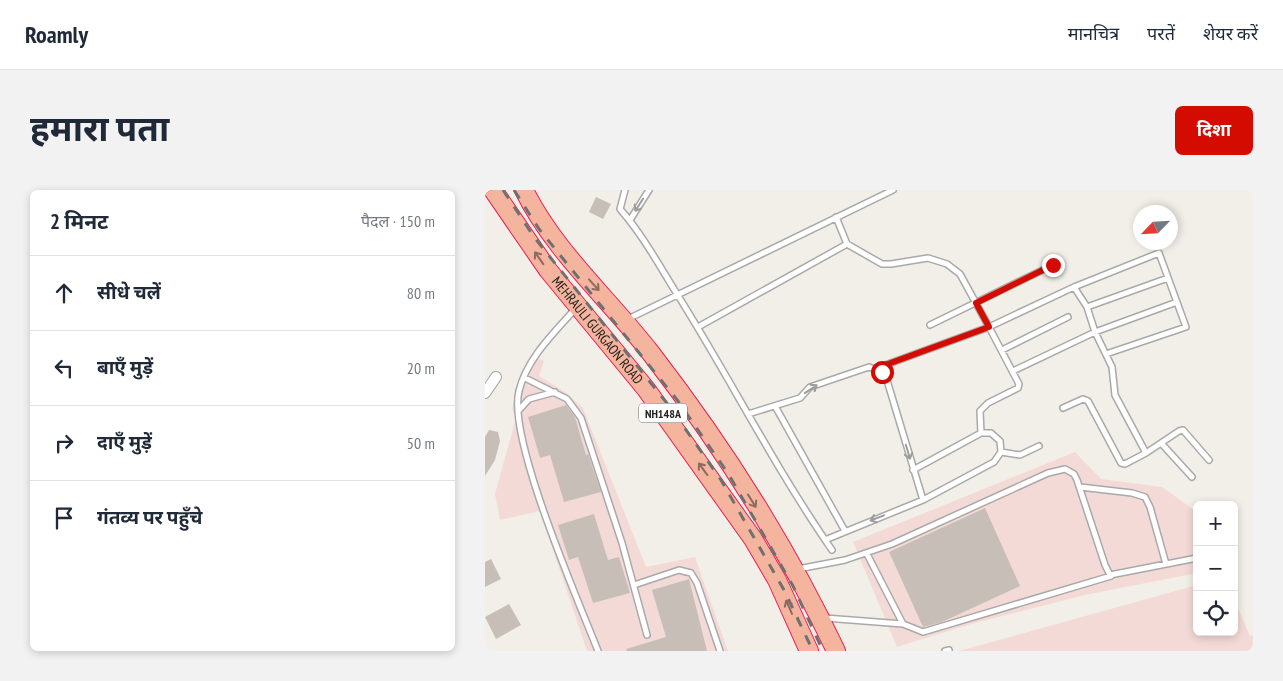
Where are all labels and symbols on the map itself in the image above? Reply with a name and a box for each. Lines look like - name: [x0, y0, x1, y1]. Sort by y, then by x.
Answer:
- one-way arrow: [634, 198, 644, 212]
- north arrow: [1133, 205, 1178, 250]
- one-way arrow: [534, 251, 544, 265]
- route end: [1042, 254, 1065, 277]
- street label: MEHRAULI GURGAON ROAD: [548, 273, 647, 388]
- one-way arrow: [589, 279, 600, 292]
- route start: [871, 361, 894, 384]
- one-way arrow: [804, 384, 818, 394]
- road number: NH148A: [639, 404, 687, 422]
- one-way arrow: [904, 444, 914, 460]
- one-way arrow: [698, 462, 708, 476]
- one-way arrow: [748, 493, 758, 507]
- one-way arrow: [870, 514, 885, 523]
- one-way arrow: [784, 600, 794, 615]

